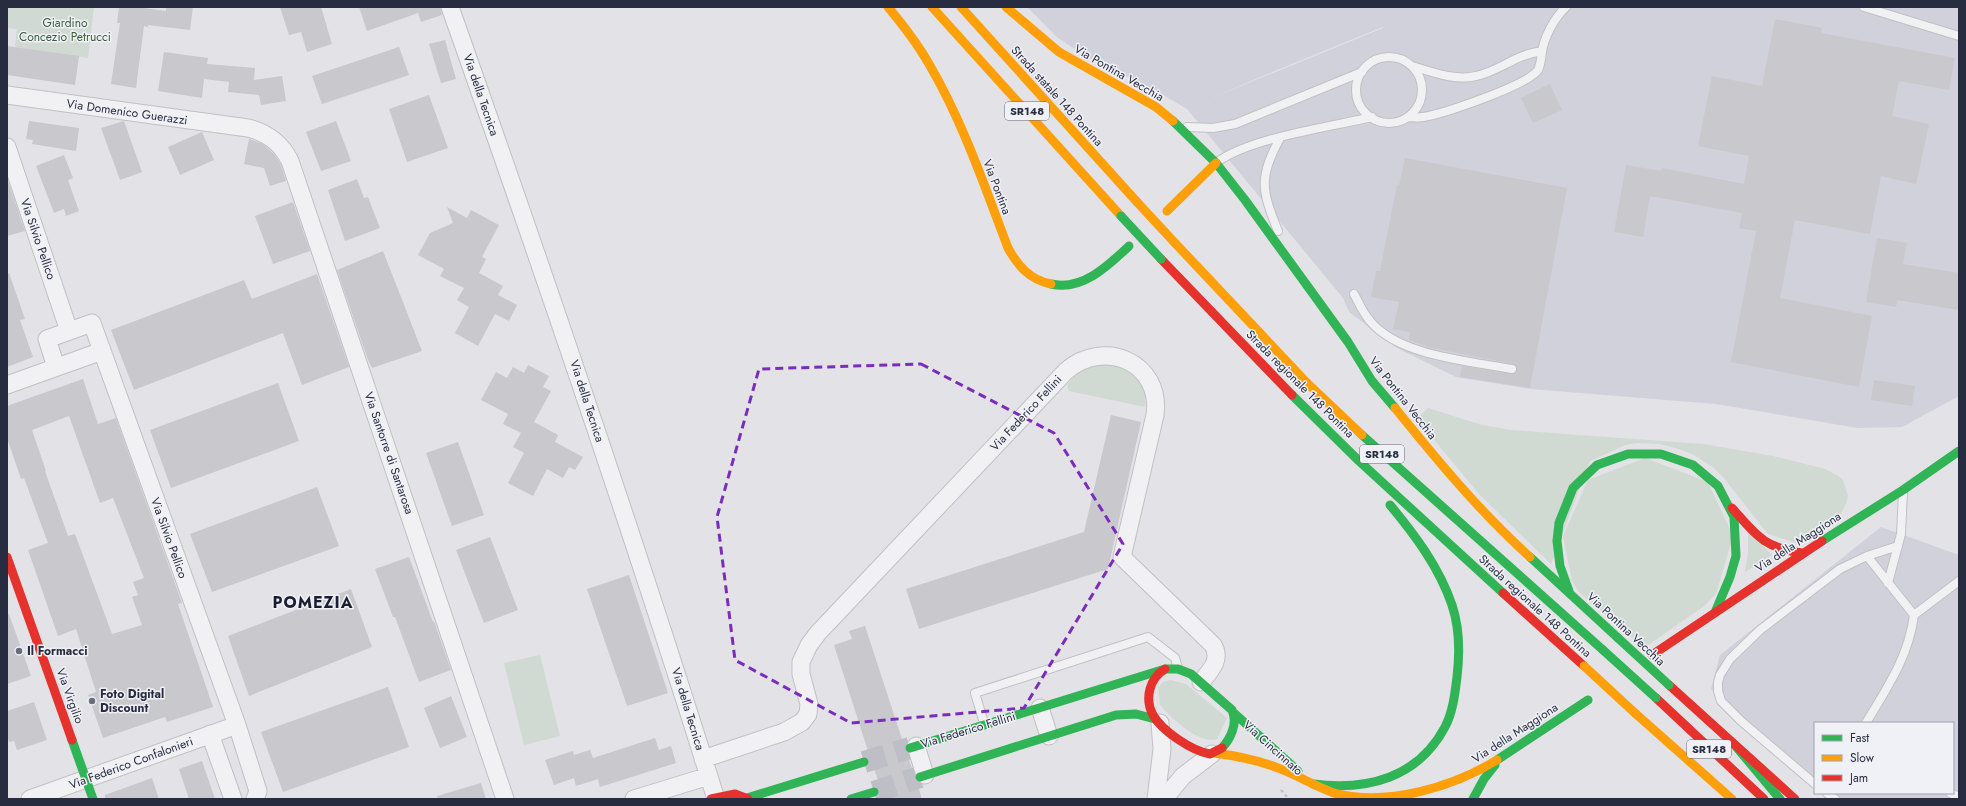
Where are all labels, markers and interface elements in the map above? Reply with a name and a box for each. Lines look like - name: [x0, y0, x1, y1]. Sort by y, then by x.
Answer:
- park label: Giardino Concezio Petrucci: [19, 14, 111, 46]
- street label: Via Pontina Vecchia: [1071, 40, 1167, 106]
- street label: Strada statale 148 Pontina: [1007, 42, 1107, 150]
- street label: Via della Tecnica: [459, 52, 504, 139]
- street label: Via Domenico Guerazzi: [65, 95, 189, 129]
- road number: SR148: [1005, 102, 1049, 120]
- street label: Via Pontina: [978, 157, 1016, 217]
- street label: Via Silvio Pellico: [16, 196, 60, 282]
- street label: Strada regionale 148 Pontina: [1242, 326, 1358, 442]
- street label: Via Pontina Vecchia: [1365, 353, 1441, 443]
- street label: Via della Tecnica: [565, 358, 609, 445]
- street label: Via Federico Fellini: [986, 371, 1066, 455]
- street label: Via Santorre di Santarosa: [360, 389, 418, 517]
- road number: SR148: [1360, 445, 1404, 463]
- street label: Via Silvio Pellico: [146, 495, 192, 581]
- street label: Via della Maggiona: [1751, 507, 1845, 577]
- street label: Strada regionale 148 Pontina: [1475, 550, 1596, 662]
- street label: Via Pontina Vecchia: [1583, 588, 1669, 670]
- district label: POMEZIA: [273, 591, 353, 614]
- place label: Il Formacci: [27, 642, 87, 660]
- marker: Il Formacci: [14, 646, 24, 656]
- street label: Via della Tecnica: [667, 665, 709, 753]
- street label: Via Virgilio: [52, 666, 88, 727]
- place label: Foto Digital Discount: [100, 685, 164, 717]
- marker: Foto Digital Discount: [87, 696, 97, 706]
- street label: Via della Maggiona: [1468, 698, 1562, 768]
- street label: Via Federico Fellini: [918, 707, 1018, 753]
- street label: Via Cincinnato: [1239, 716, 1307, 780]
- legend: [1814, 722, 1954, 794]
- text: Fast: [1850, 729, 1869, 747]
- street label: Via Federico Confalonieri: [66, 732, 196, 794]
- road number: SR148: [1687, 740, 1731, 758]
- text: Slow: [1850, 749, 1875, 767]
- text: Jam: [1848, 769, 1868, 787]

